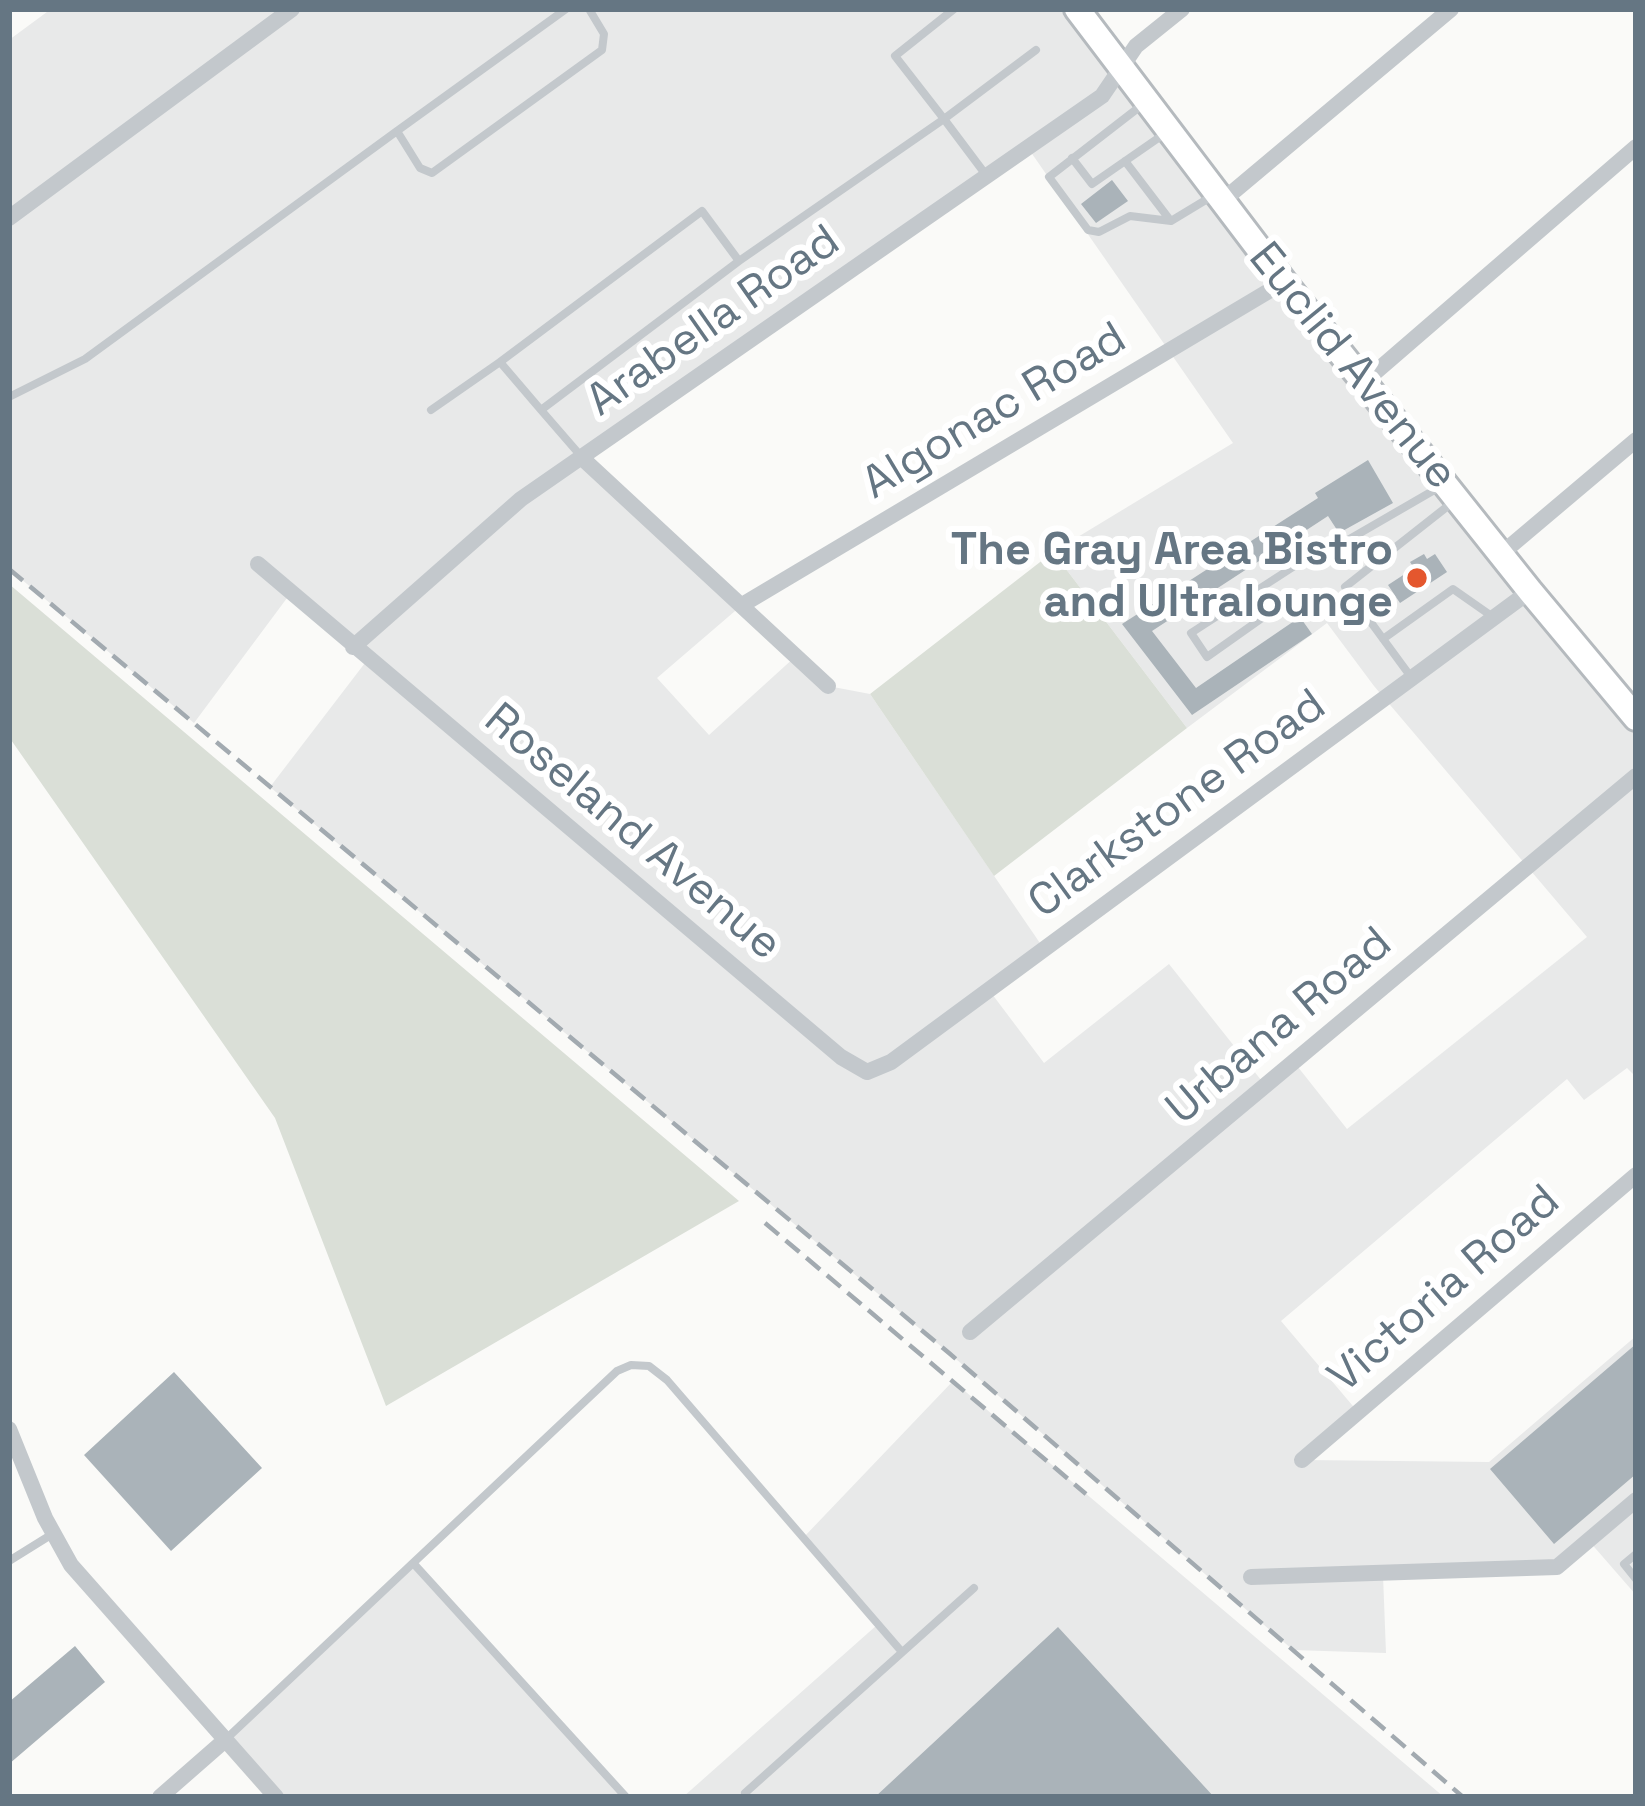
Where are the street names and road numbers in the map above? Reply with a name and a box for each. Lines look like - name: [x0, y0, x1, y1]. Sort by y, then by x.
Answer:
- street label: Arabella Road: [577, 215, 851, 429]
- street label: Euclid Avenue: [1236, 233, 1468, 501]
- street label: Algonac Road: [853, 312, 1137, 512]
- street label: Clarkstone Road: [1019, 679, 1337, 931]
- street label: Roseland Avenue: [473, 693, 791, 973]
- street label: Urbana Road: [1156, 917, 1404, 1137]
- street label: Victoria Road: [1318, 1175, 1572, 1405]

